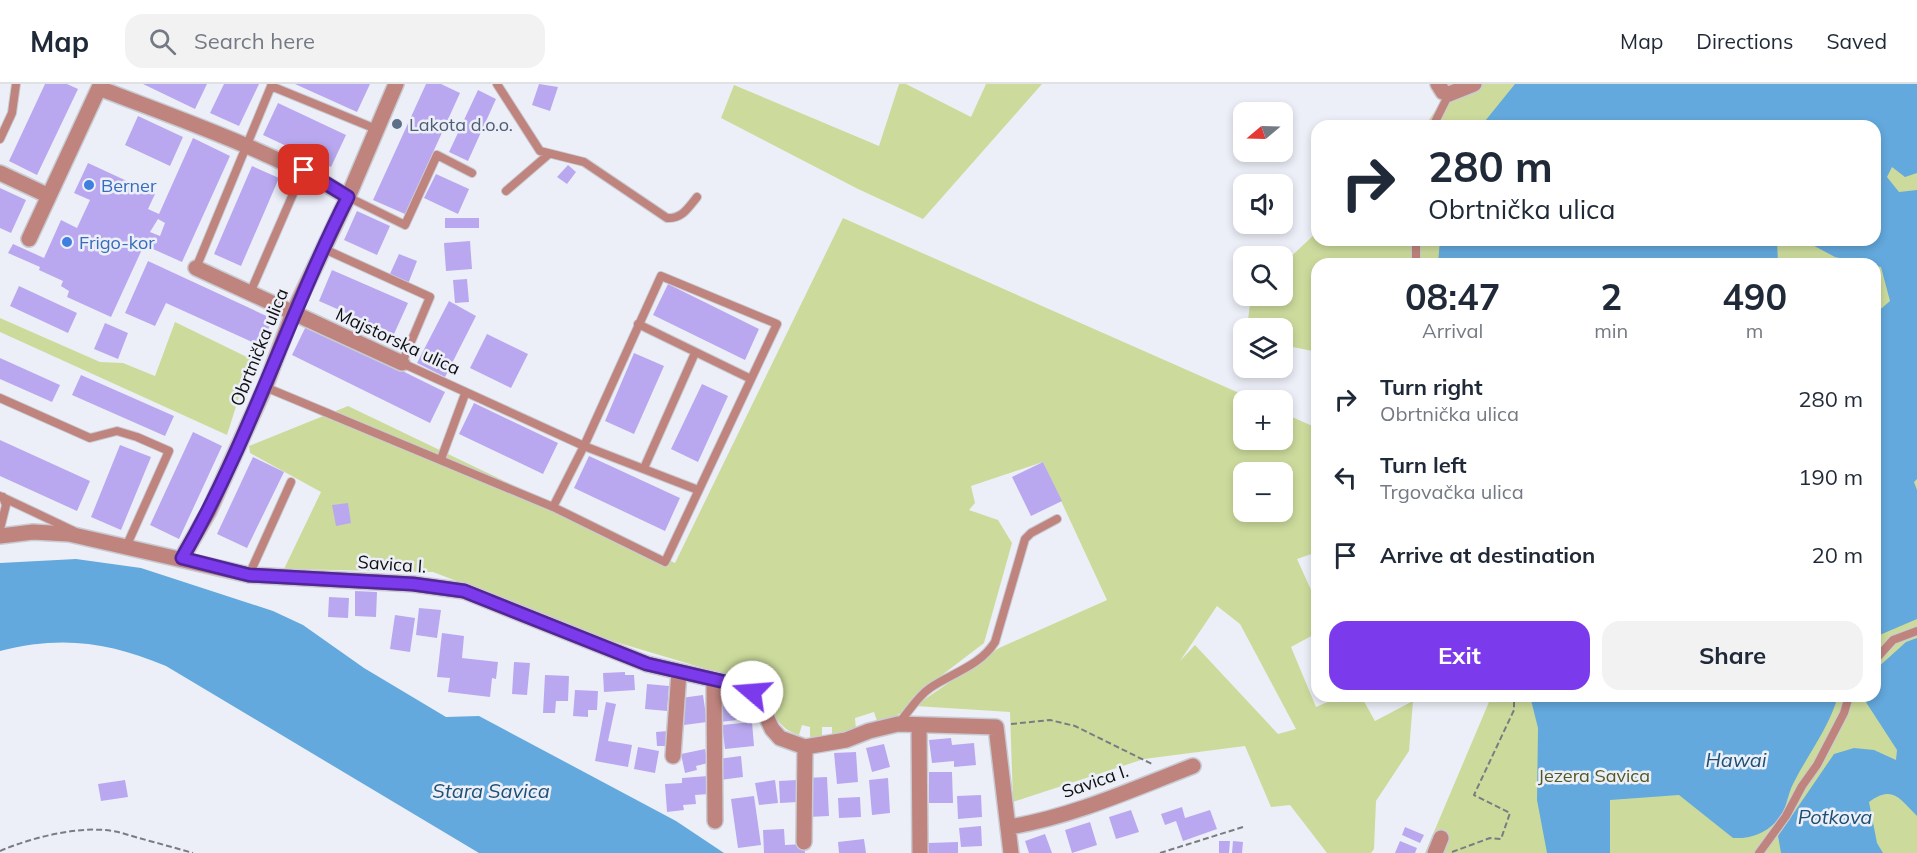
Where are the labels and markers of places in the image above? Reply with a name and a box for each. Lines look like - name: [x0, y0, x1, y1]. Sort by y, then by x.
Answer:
- place label: Lakota d.o.o.: [409, 113, 513, 136]
- marker: Lakota d.o.o.: [390, 117, 404, 131]
- pin: [278, 144, 329, 195]
- place label: Berner: [101, 174, 157, 197]
- marker: Berner: [82, 178, 96, 192]
- place label: Frigo-kor: [79, 231, 155, 254]
- marker: Frigo-kor: [60, 235, 74, 249]

